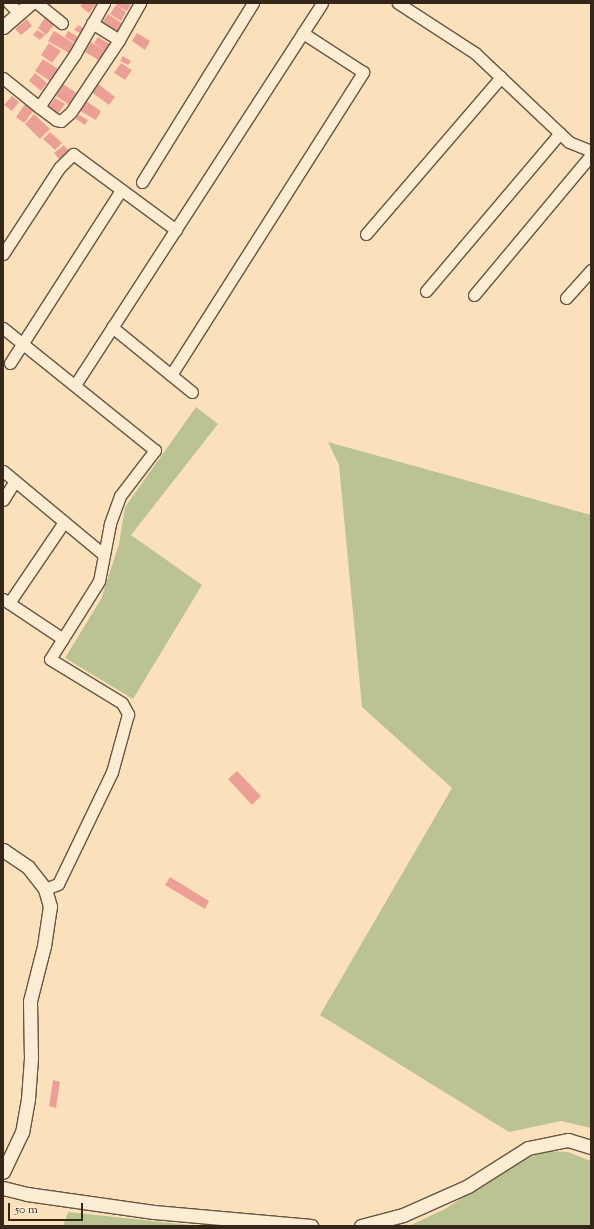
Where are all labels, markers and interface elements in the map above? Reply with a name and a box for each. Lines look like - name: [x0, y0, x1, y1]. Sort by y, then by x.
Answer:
- scale bar: [10, 1195, 85, 1221]
- text: 50 m: [15, 1201, 38, 1219]

